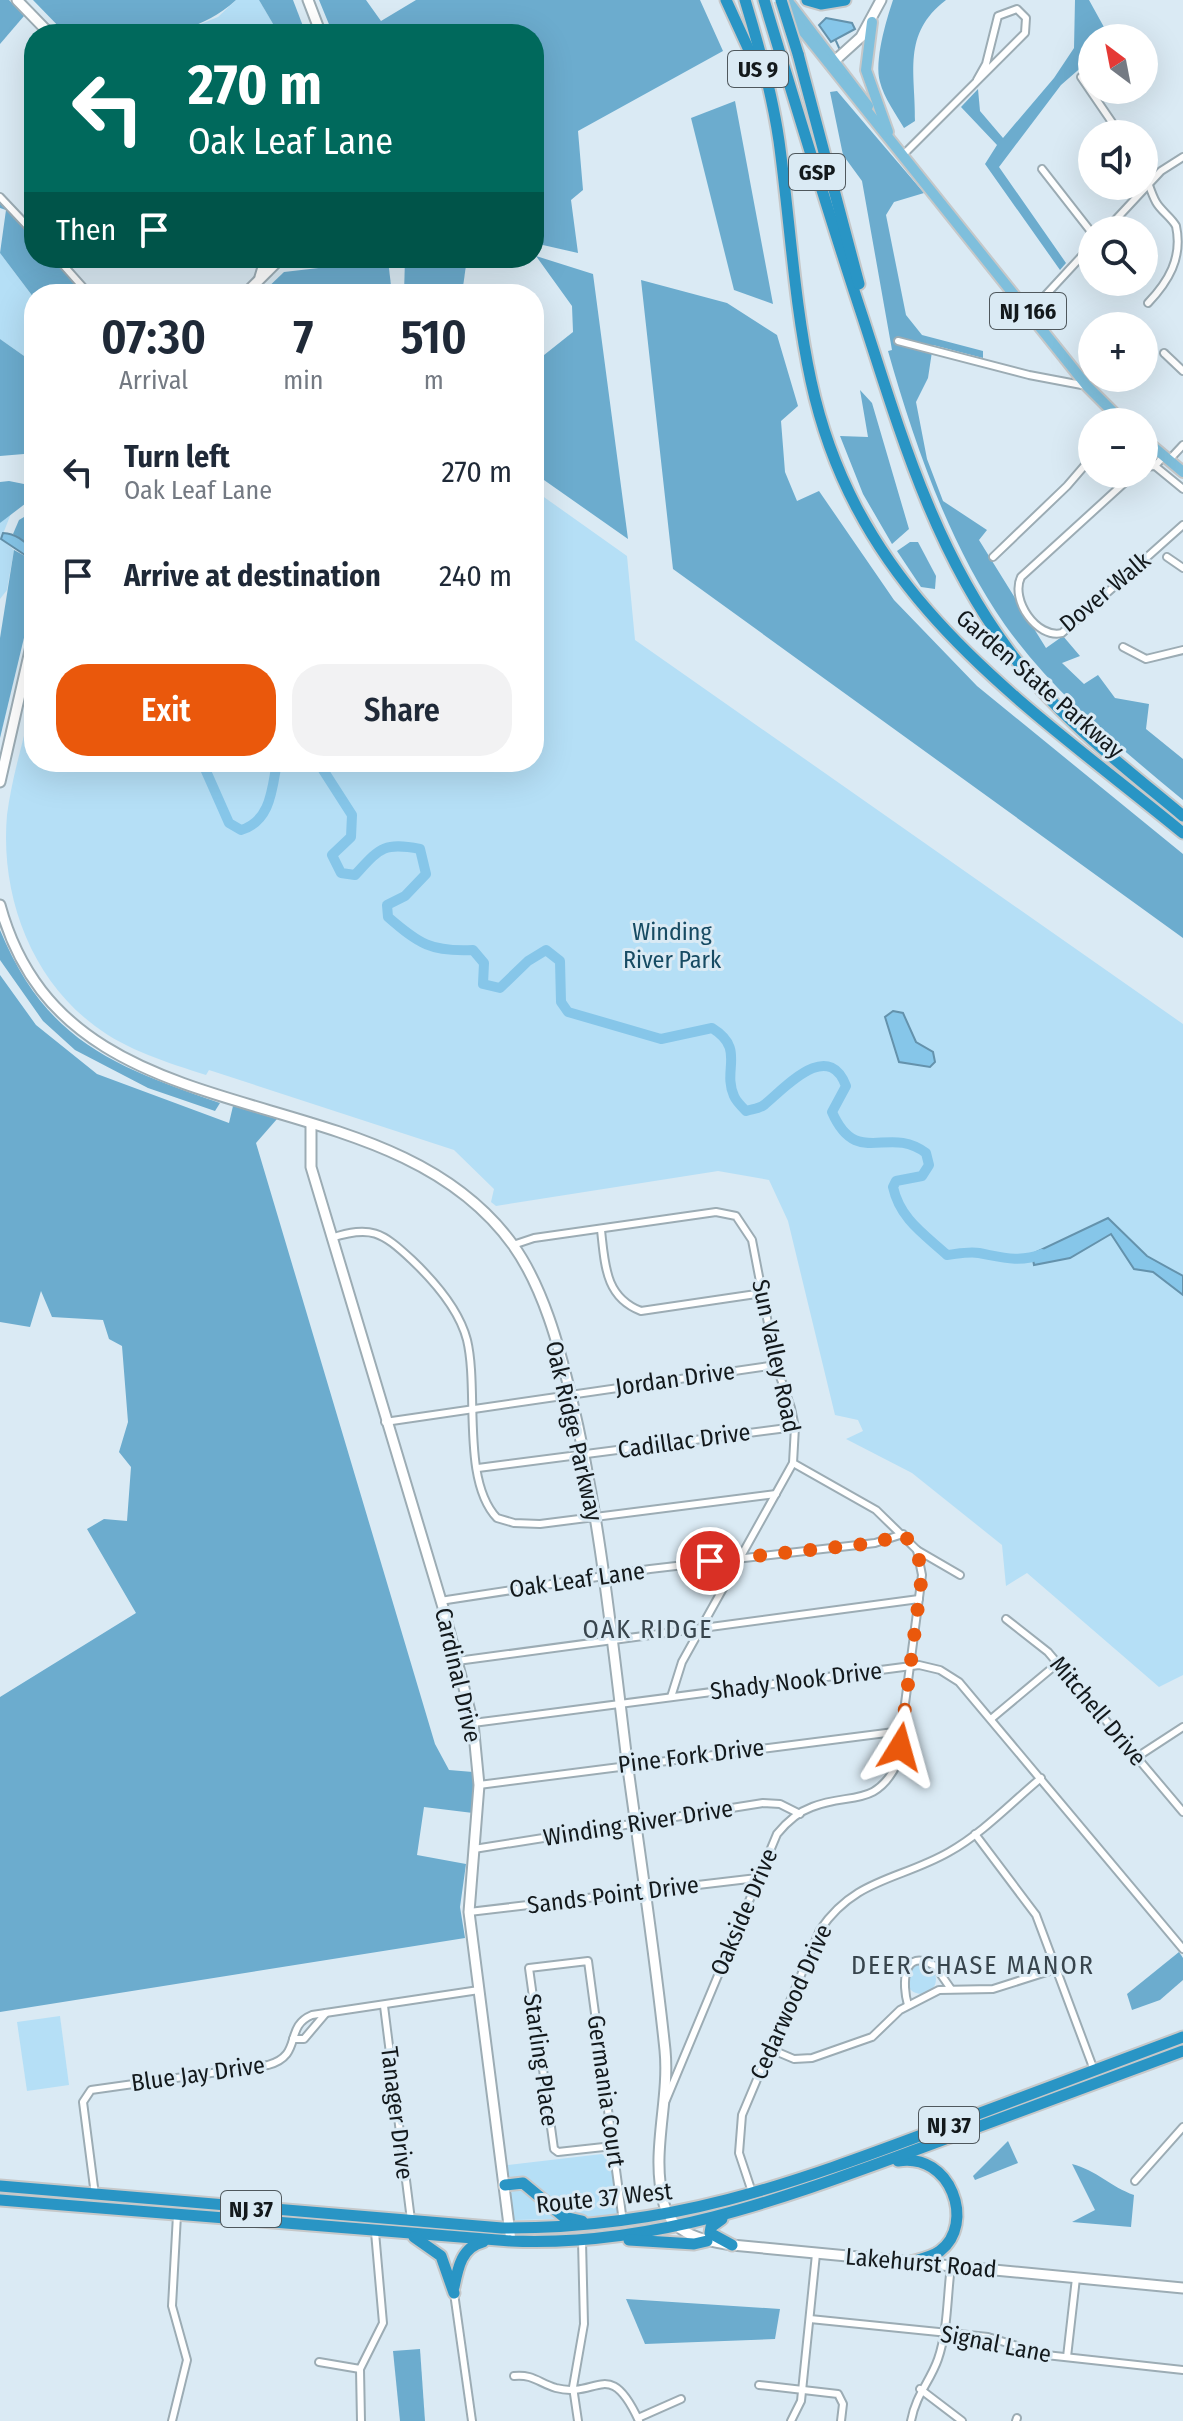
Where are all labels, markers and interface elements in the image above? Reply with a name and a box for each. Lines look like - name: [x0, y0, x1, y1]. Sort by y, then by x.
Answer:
- north arrow: [1078, 24, 1158, 104]
- map controls: [1078, 24, 1158, 488]
- road number: US 9: [728, 51, 788, 87]
- text: 270 m: [188, 52, 322, 119]
- icon: left: [56, 56, 160, 160]
- text: Oak Leaf Lane: [188, 120, 393, 164]
- button: sound: [1078, 120, 1158, 200]
- road number: GSP: [789, 154, 845, 190]
- icon: arrive: [132, 208, 176, 252]
- text: Then: [56, 212, 116, 248]
- button: search: [1078, 216, 1158, 296]
- road number: NJ 166: [990, 293, 1066, 329]
- text: 07:30: [101, 308, 206, 366]
- text: 7: [293, 308, 313, 366]
- text: 510: [400, 308, 467, 366]
- button: +: [1078, 312, 1158, 392]
- text: Arrival: [119, 365, 188, 396]
- text: min: [283, 365, 323, 396]
- text: m: [424, 365, 444, 396]
- button: −: [1078, 408, 1158, 488]
- text: Turn left: [124, 439, 230, 475]
- icon: left: [56, 450, 100, 494]
- text: 270 m: [441, 454, 512, 490]
- text: Oak Leaf Lane: [124, 475, 272, 506]
- street label: Dover Walk: [1054, 546, 1156, 638]
- icon: arrive: [56, 554, 100, 598]
- text: Arrive at destination: [124, 558, 381, 594]
- text: 240 m: [439, 558, 512, 594]
- street label: Garden State Parkway: [951, 604, 1130, 765]
- button: Exit: [56, 664, 276, 756]
- button: Share: [292, 664, 512, 756]
- park label: Winding River Park: [623, 918, 722, 974]
- street label: Sun Valley Road: [746, 1277, 806, 1435]
- street label: Oak Ridge Parkway: [540, 1338, 608, 1524]
- street label: Jordan Drive: [613, 1357, 737, 1401]
- street label: Cadillac Drive: [616, 1418, 752, 1464]
- pin: [676, 1527, 744, 1595]
- icon: arrive: [688, 1539, 732, 1583]
- street label: Oak Leaf Lane: [507, 1557, 647, 1603]
- street label: Cardinal Drive: [429, 1605, 487, 1745]
- district label: OAK RIDGE: [583, 1614, 713, 1645]
- street label: Mitchell Drive: [1044, 1650, 1152, 1772]
- street label: Shady Nook Drive: [708, 1657, 884, 1705]
- position arrow: [858, 1705, 942, 1789]
- street label: Pine Fork Drive: [616, 1733, 766, 1779]
- street label: Winding River Drive: [541, 1794, 735, 1852]
- street label: Oakside Drive: [705, 1844, 783, 1980]
- street label: Sands Point Drive: [526, 1871, 700, 1919]
- street label: Cedarwood Drive: [744, 1920, 838, 2084]
- district label: DEER CHASE MANOR: [851, 1950, 1095, 1981]
- street label: Starling Place: [518, 1992, 564, 2128]
- street label: Germania Court: [581, 2013, 631, 2169]
- street label: Tanager Drive: [375, 2045, 419, 2181]
- street label: Blue Jay Drive: [129, 2051, 267, 2097]
- road number: NJ 37: [919, 2107, 979, 2143]
- street label: Route 37 West: [535, 2177, 674, 2219]
- road number: NJ 37: [221, 2191, 281, 2227]
- street label: Lakehurst Road: [844, 2242, 998, 2284]
- street label: Signal Lane: [938, 2320, 1054, 2368]

